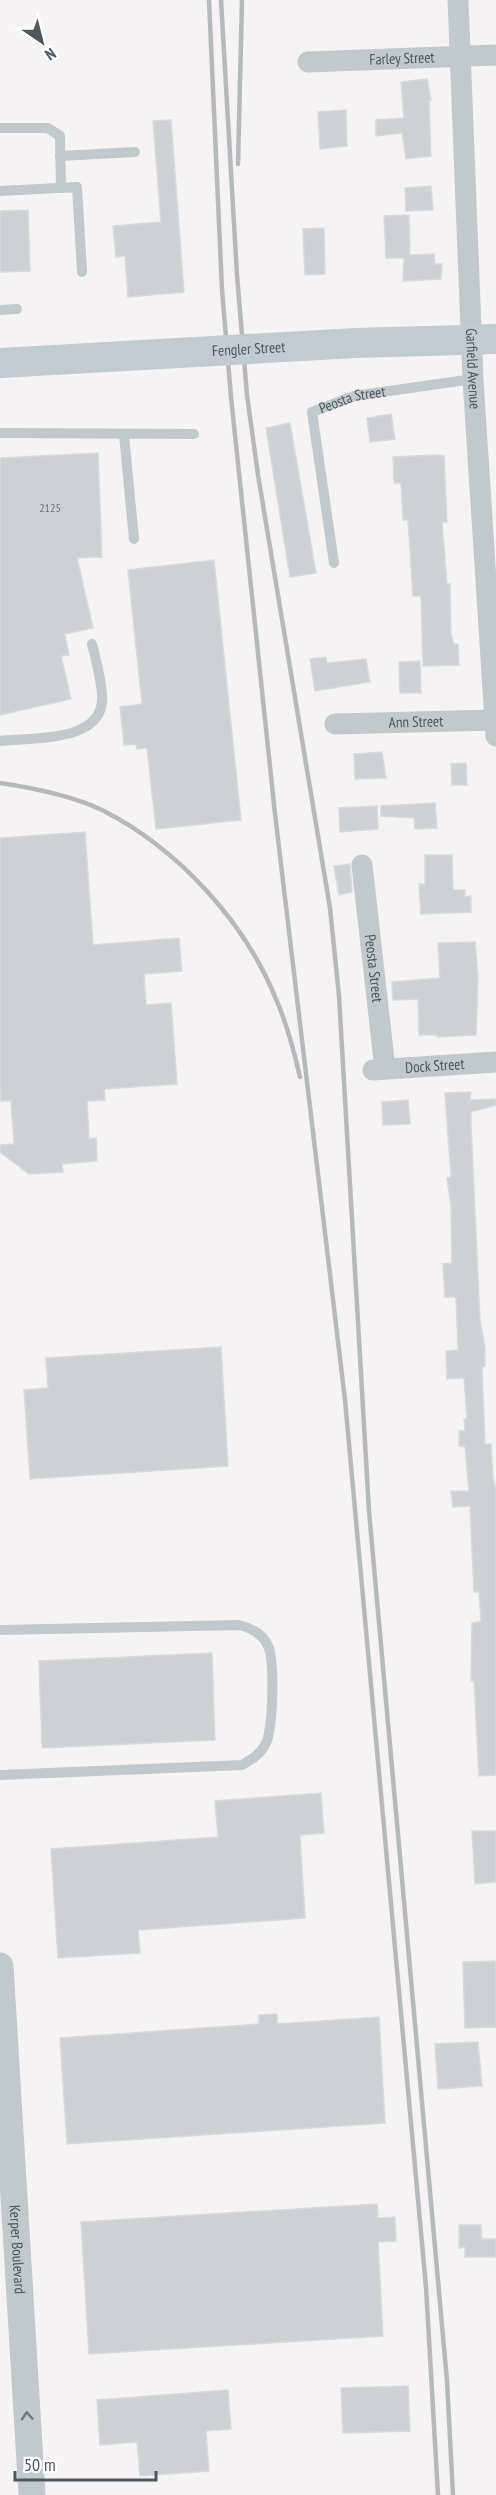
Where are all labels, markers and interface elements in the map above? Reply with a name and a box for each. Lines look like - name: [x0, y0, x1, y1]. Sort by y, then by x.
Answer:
- north arrow: [12, 12, 72, 72]
- text: N: [41, 44, 60, 65]
- street label: Farley Street: [369, 47, 435, 69]
- street label: Garfield Avenue: [462, 328, 485, 410]
- street label: Fengler Street: [211, 337, 286, 360]
- street label: Peosta Street: [316, 382, 387, 417]
- house number: 2125: [39, 500, 61, 515]
- street label: Ann Street: [388, 711, 443, 732]
- street label: Peosta Street: [361, 933, 387, 1003]
- street label: Dock Street: [405, 1054, 465, 1077]
- street label: Kerper Boulevard: [5, 2204, 30, 2295]
- one-way arrow: [21, 2411, 34, 2420]
- scale bar: [15, 2444, 156, 2482]
- text: 50 m: [24, 2453, 56, 2476]

